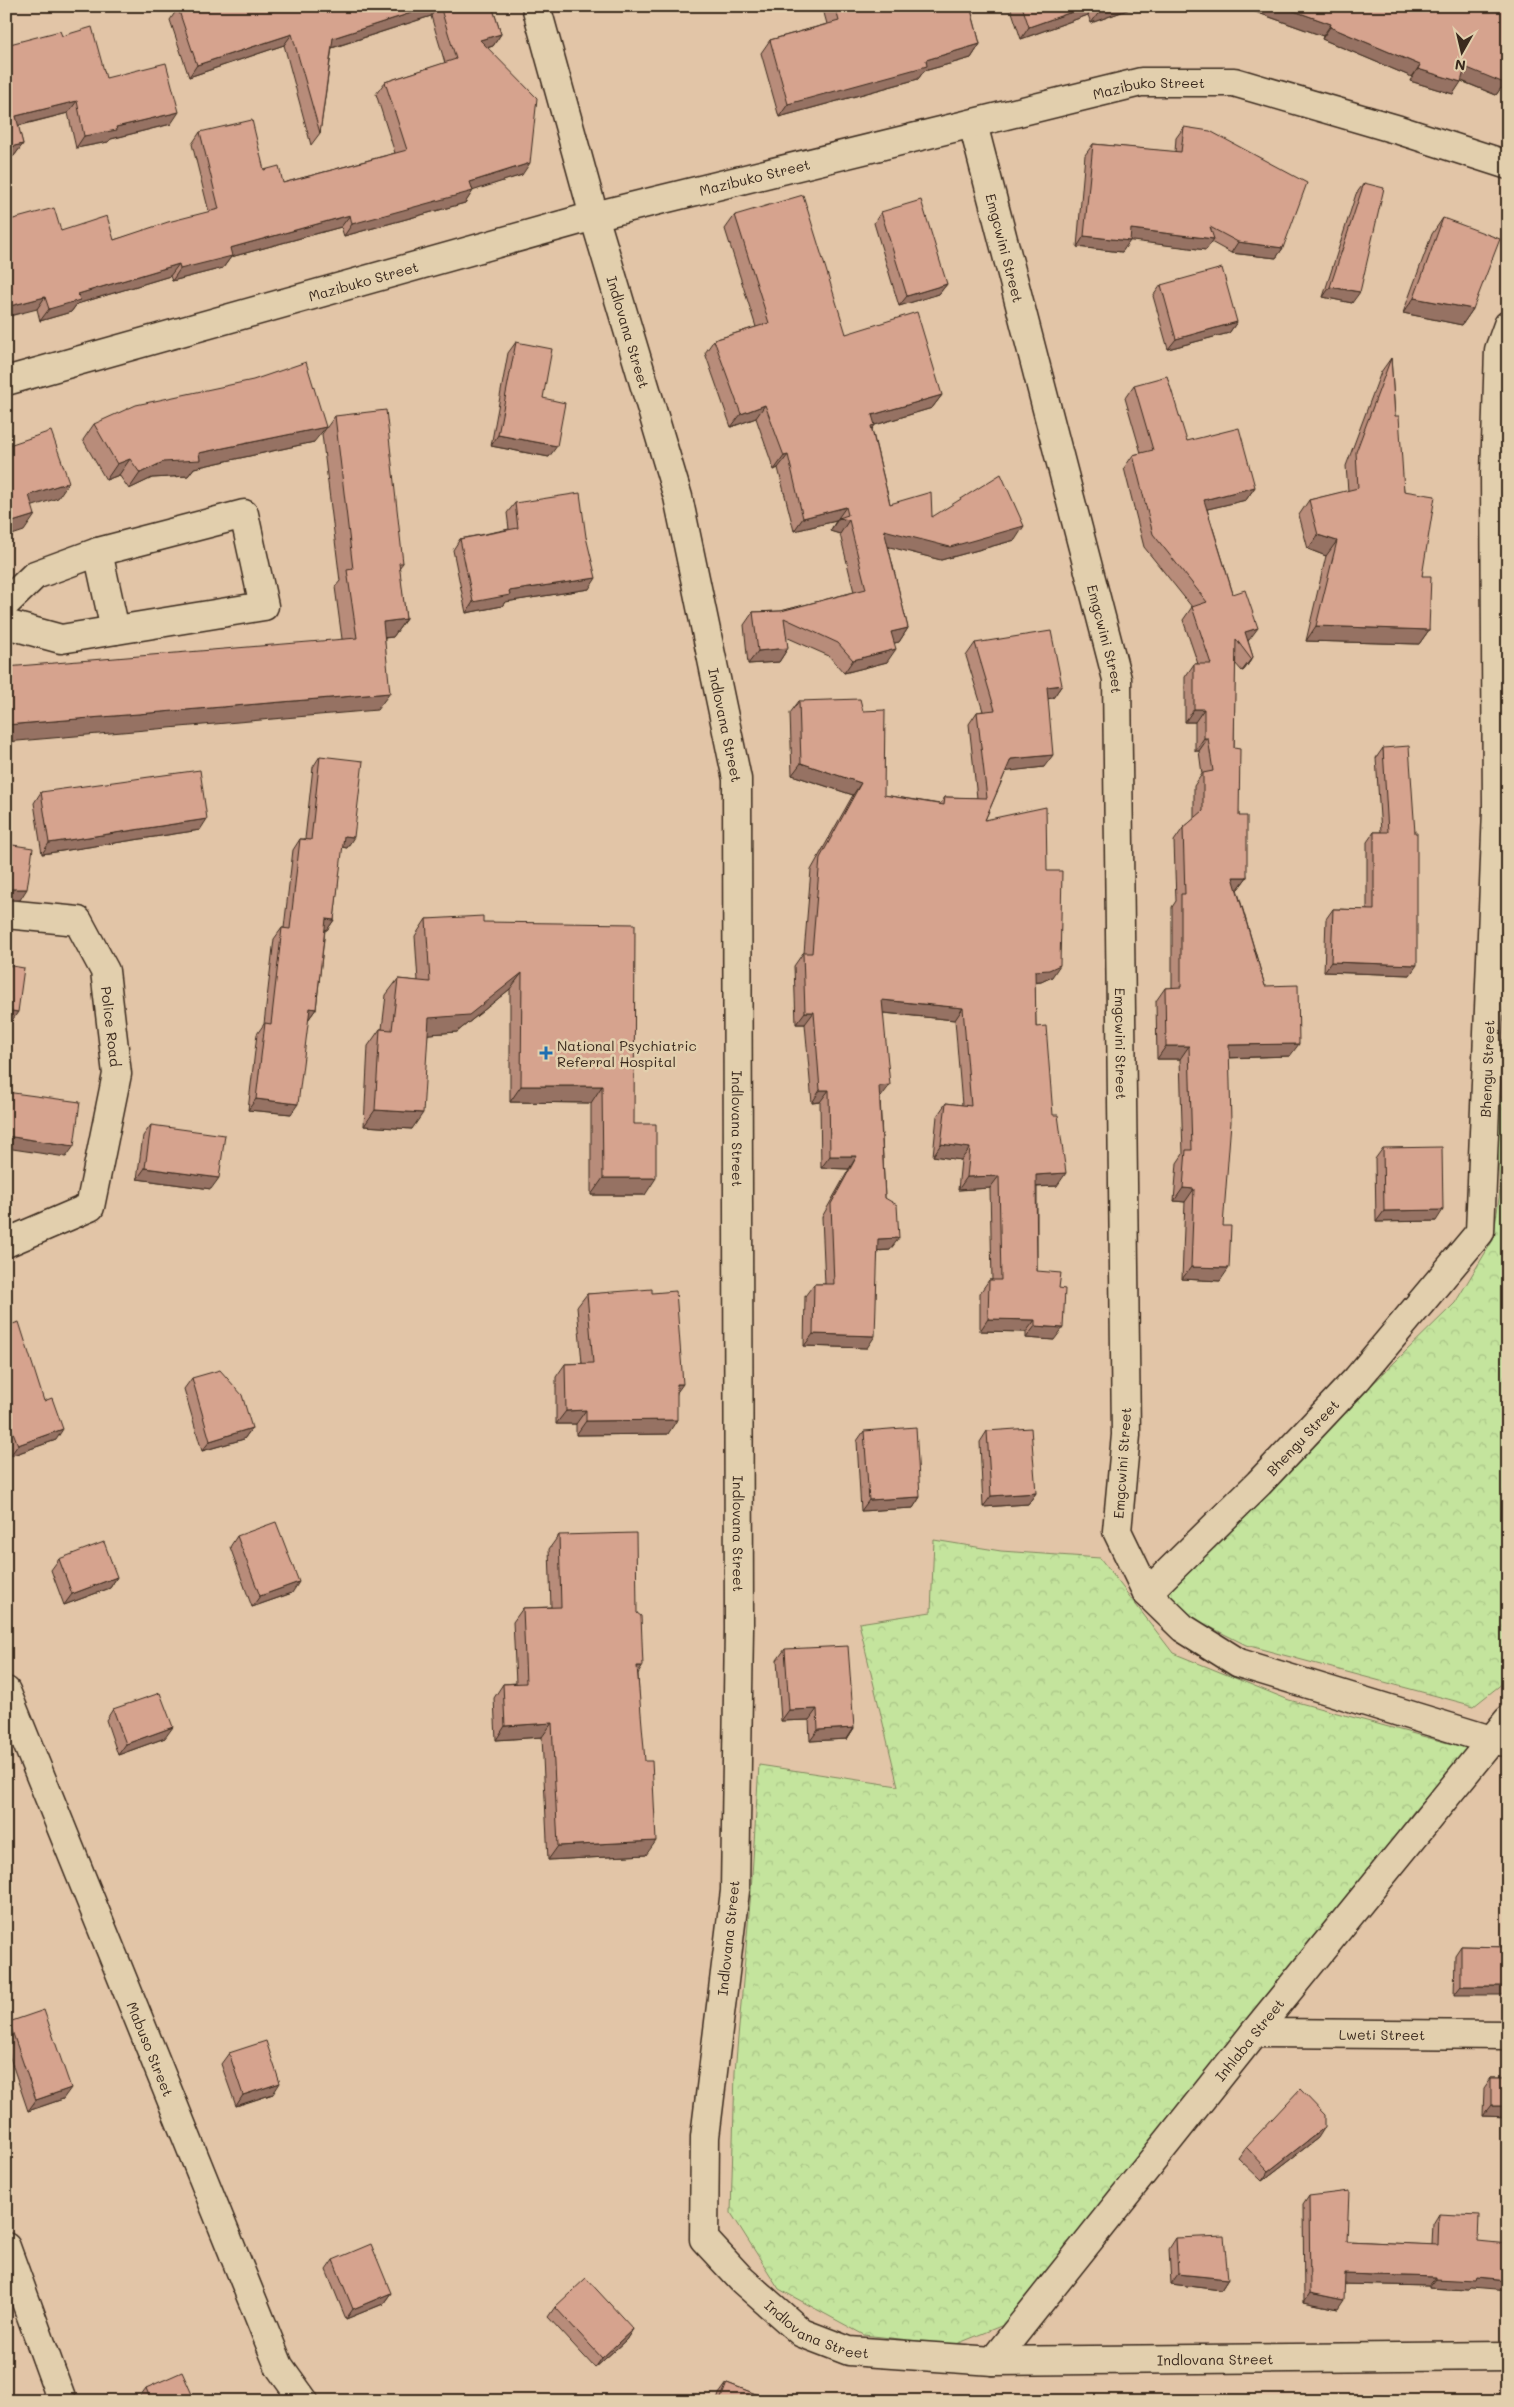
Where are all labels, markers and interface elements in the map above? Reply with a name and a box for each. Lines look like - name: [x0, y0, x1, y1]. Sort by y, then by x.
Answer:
- north arrow: [1436, 28, 1486, 78]
- text: N: [1454, 55, 1467, 76]
- street label: Mazibuko Street: [1091, 73, 1205, 103]
- street label: Mazibuko Street: [697, 154, 812, 199]
- street label: Emgcwini Street: [982, 191, 1028, 304]
- street label: Mazibuko Street: [306, 256, 420, 305]
- street label: Indlovana Street: [603, 274, 654, 391]
- street label: Emgcwini Street: [1083, 582, 1127, 694]
- street label: Indlovana Street: [704, 666, 747, 784]
- street label: Police Road: [97, 985, 126, 1068]
- street label: Emgcwini Street: [1111, 988, 1132, 1100]
- street label: Bhengu Street: [1475, 1019, 1498, 1118]
- place label: National Psychiatric Referral Hospital: [557, 1036, 697, 1071]
- marker: National Psychiatric Referral Hospital: [539, 1046, 553, 1060]
- street label: Indlovana Street: [728, 1071, 747, 1187]
- street label: Bhengu Street: [1262, 1395, 1343, 1479]
- street label: Emgcwini Street: [1109, 1407, 1135, 1519]
- street label: Indlovana Street: [729, 1476, 748, 1592]
- street label: Indlovana Street: [712, 1879, 744, 1997]
- street label: Inhlaba Street: [1210, 1994, 1288, 2085]
- street label: Mabuso Street: [123, 1999, 178, 2099]
- street label: Lweti Street: [1339, 2024, 1425, 2044]
- street label: Indlovana Street: [761, 2295, 869, 2362]
- street label: Indlovana Street: [1157, 2349, 1274, 2369]

